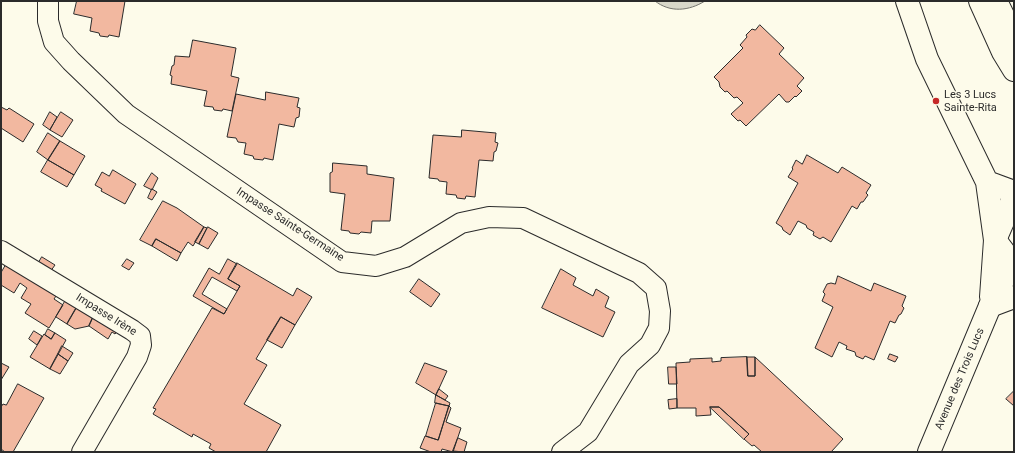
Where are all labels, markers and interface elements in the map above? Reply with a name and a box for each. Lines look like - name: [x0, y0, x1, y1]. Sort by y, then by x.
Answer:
- place label: Les 3 Lucs Sainte-Rita: [944, 88, 997, 114]
- marker: Les 3 Lucs Sainte-Rita: [931, 96, 941, 106]
- street label: Impasse Sainte-Germaine: [234, 185, 346, 265]
- street label: Impasse Irène: [73, 291, 139, 339]
- street label: Avenue des Trois Lucs: [933, 326, 987, 432]

